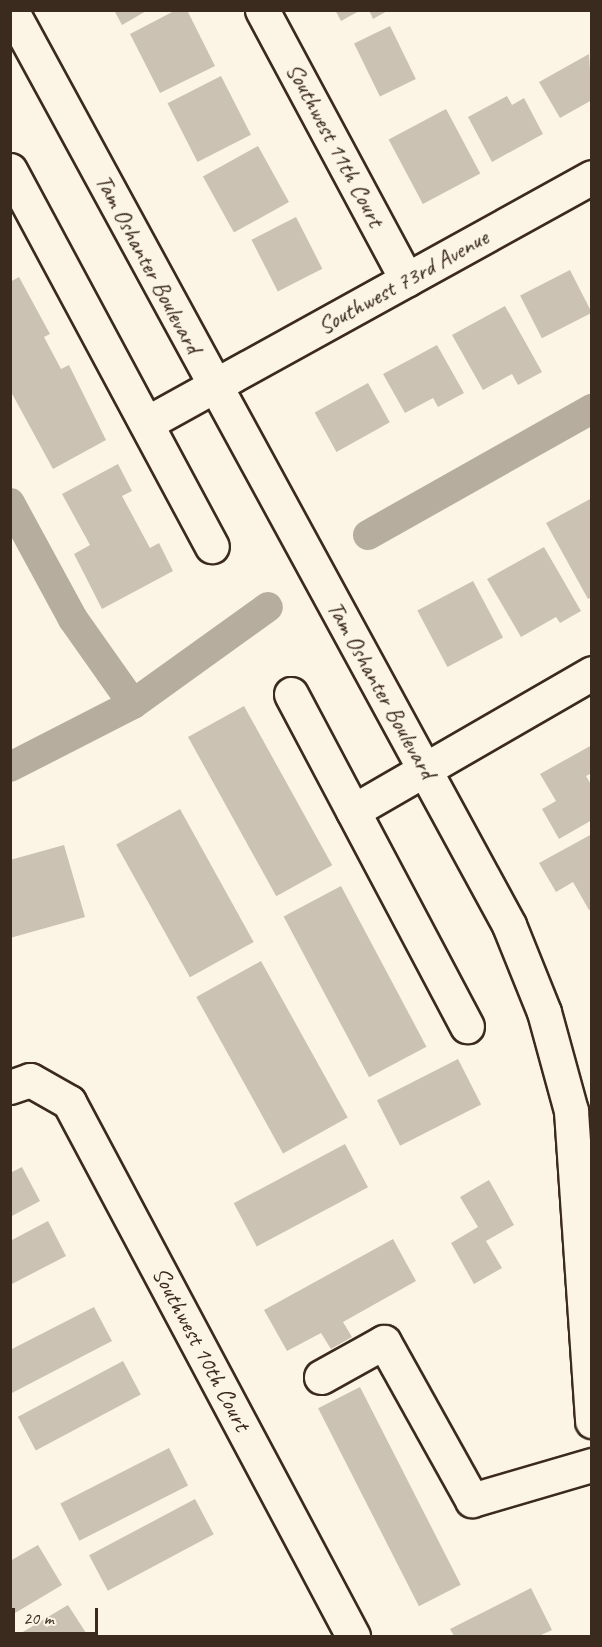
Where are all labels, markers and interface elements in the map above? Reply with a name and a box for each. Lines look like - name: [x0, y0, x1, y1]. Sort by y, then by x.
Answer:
- street label: Southwest 11th Court: [280, 58, 390, 232]
- street label: Tam Oshanter Boulevard: [88, 169, 208, 359]
- street label: Southwest 73rd Avenue: [313, 223, 493, 341]
- street label: Tam Oshanter Boulevard: [320, 596, 442, 784]
- street label: Southwest 10th Court: [146, 1262, 256, 1436]
- scale bar: [15, 1596, 100, 1634]
- text: 20 m: [23, 1607, 54, 1629]

